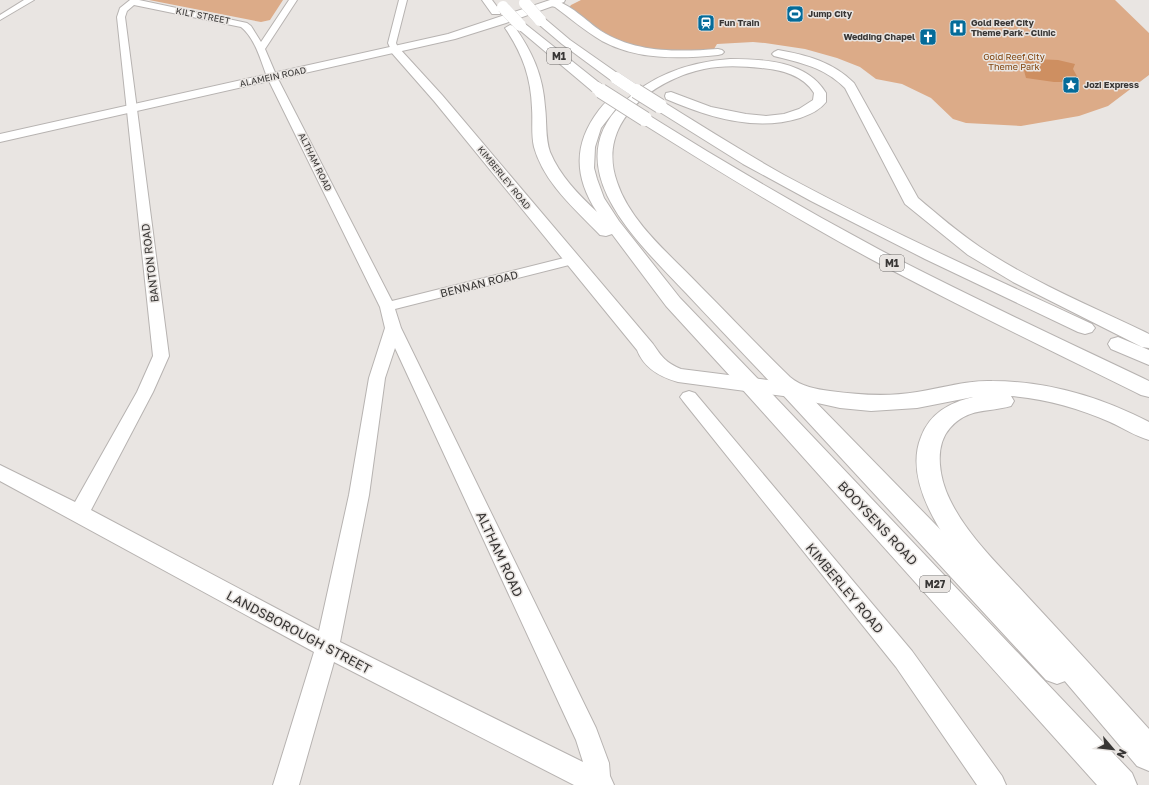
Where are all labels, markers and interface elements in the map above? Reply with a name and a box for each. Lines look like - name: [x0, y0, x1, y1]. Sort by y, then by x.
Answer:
- sports icon: Jump City: [785, 4, 805, 24]
- street label: KILT STREET: [175, 5, 232, 26]
- place label: Jump City: [808, 8, 853, 19]
- station icon: Fun Train: [696, 13, 716, 33]
- place label: Fun Train: [719, 17, 760, 28]
- place label: Gold Reef City Theme Park - Clinic: [971, 17, 1056, 38]
- hospital icon: Gold Reef City Theme Park - Clinic: [948, 18, 968, 38]
- church icon: Wedding Chapel: [918, 27, 938, 47]
- place label: Wedding Chapel: [843, 31, 915, 42]
- road number: M1: [547, 48, 571, 64]
- park label: Gold Reef City Theme Park: [983, 51, 1045, 72]
- street label: ALAMEIN ROAD: [239, 64, 307, 89]
- place icon: Jozi Express: [1061, 75, 1081, 95]
- place label: Jozi Express: [1084, 79, 1139, 90]
- street label: ALTHAM ROAD: [297, 131, 334, 193]
- street label: KIMBERLEY ROAD: [476, 144, 533, 211]
- street label: BANTON ROAD: [138, 223, 161, 303]
- road number: M1: [880, 255, 904, 271]
- street label: BENNAN ROAD: [439, 267, 519, 299]
- street label: BOOYSENS ROAD: [835, 478, 921, 568]
- street label: ALTHAM ROAD: [473, 509, 527, 599]
- street label: KIMBERLEY ROAD: [803, 540, 887, 636]
- road number: M27: [920, 576, 950, 592]
- street label: LANDSBOROUGH STREET: [224, 587, 374, 677]
- north arrow: [1093, 729, 1133, 769]
- text: N: [1115, 747, 1130, 761]

